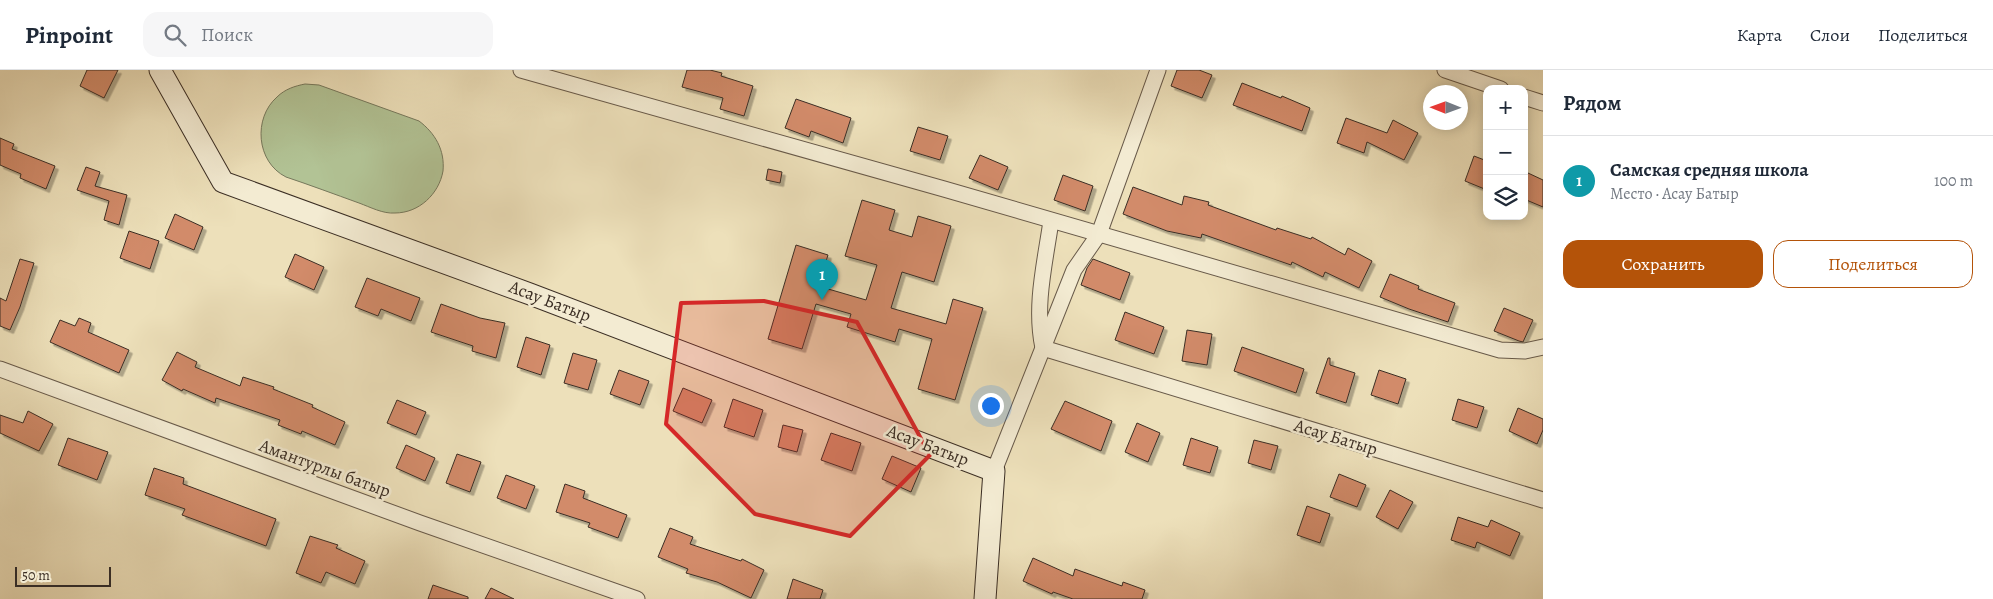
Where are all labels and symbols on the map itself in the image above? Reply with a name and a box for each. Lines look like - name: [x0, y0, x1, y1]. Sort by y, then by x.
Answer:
- north arrow: [1423, 85, 1468, 130]
- pin: 1: [806, 259, 838, 300]
- street label: Асау Батыр: [505, 274, 594, 328]
- your location: [978, 393, 1004, 419]
- street label: Асау Батыр: [1290, 413, 1381, 461]
- street label: Асау Батыр: [883, 418, 972, 472]
- street label: Амантурлы батыр: [255, 433, 394, 503]
- scale bar: [15, 564, 111, 587]

